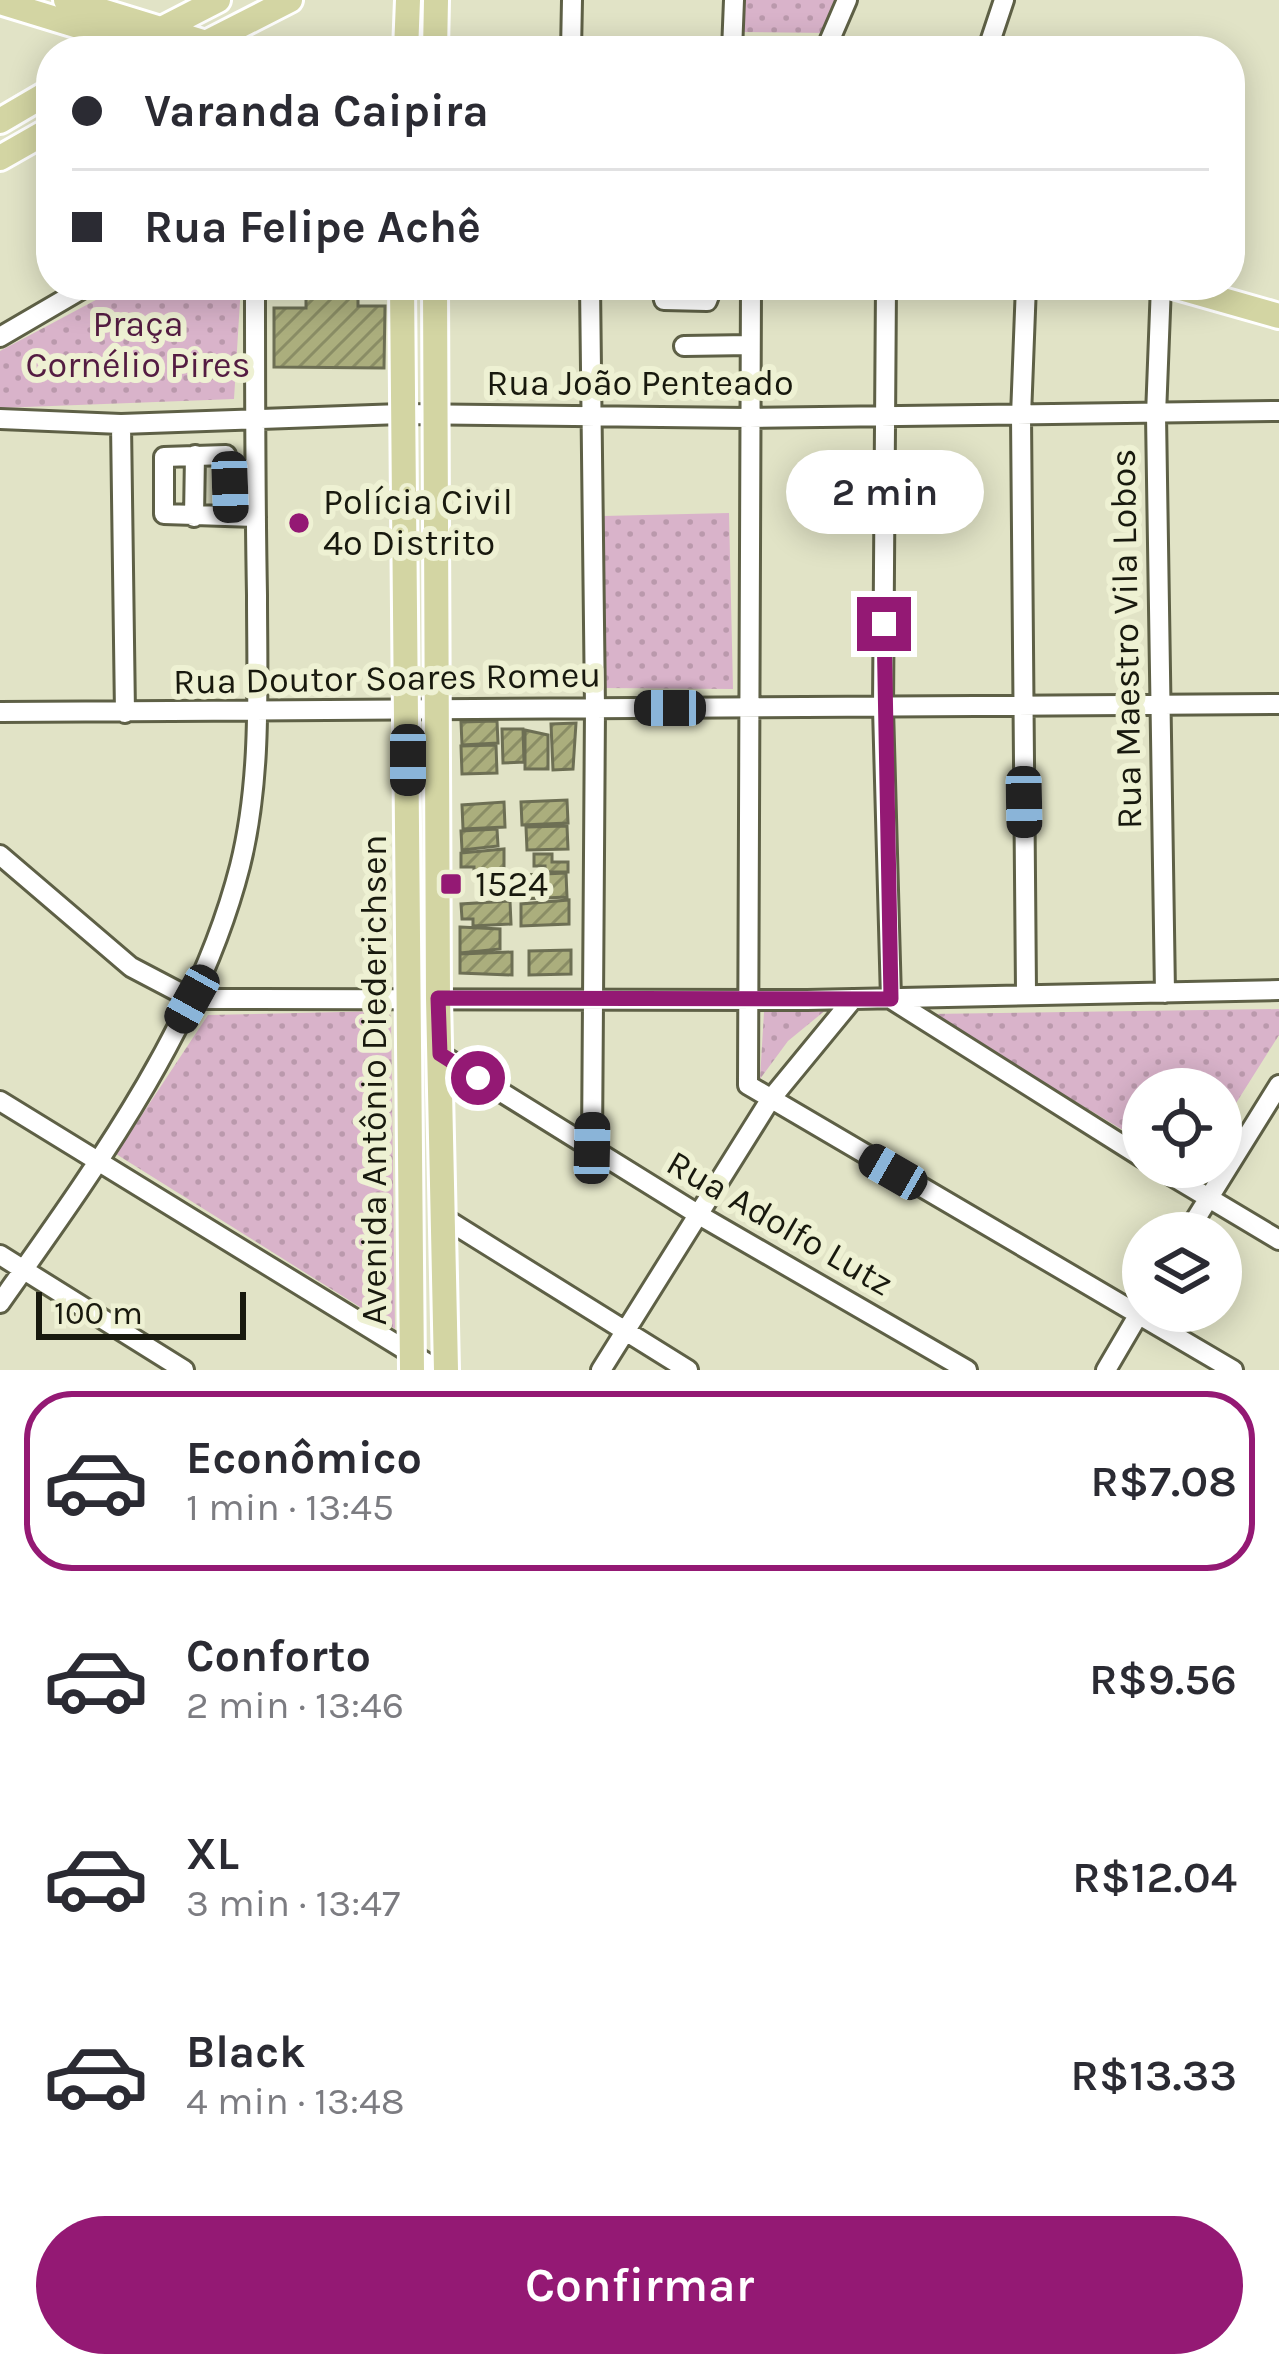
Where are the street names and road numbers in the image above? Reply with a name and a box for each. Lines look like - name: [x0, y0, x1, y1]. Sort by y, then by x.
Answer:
- street label: Rua João Penteado: [486, 362, 794, 404]
- street label: Rua Maestro Vila Lobos: [1102, 448, 1150, 830]
- street label: Rua Doutor Soares Romeu: [173, 653, 601, 703]
- street label: Avenida Antônio Diederichsen: [353, 835, 395, 1325]
- street label: Rua Adolfo Lutz: [660, 1141, 900, 1305]

